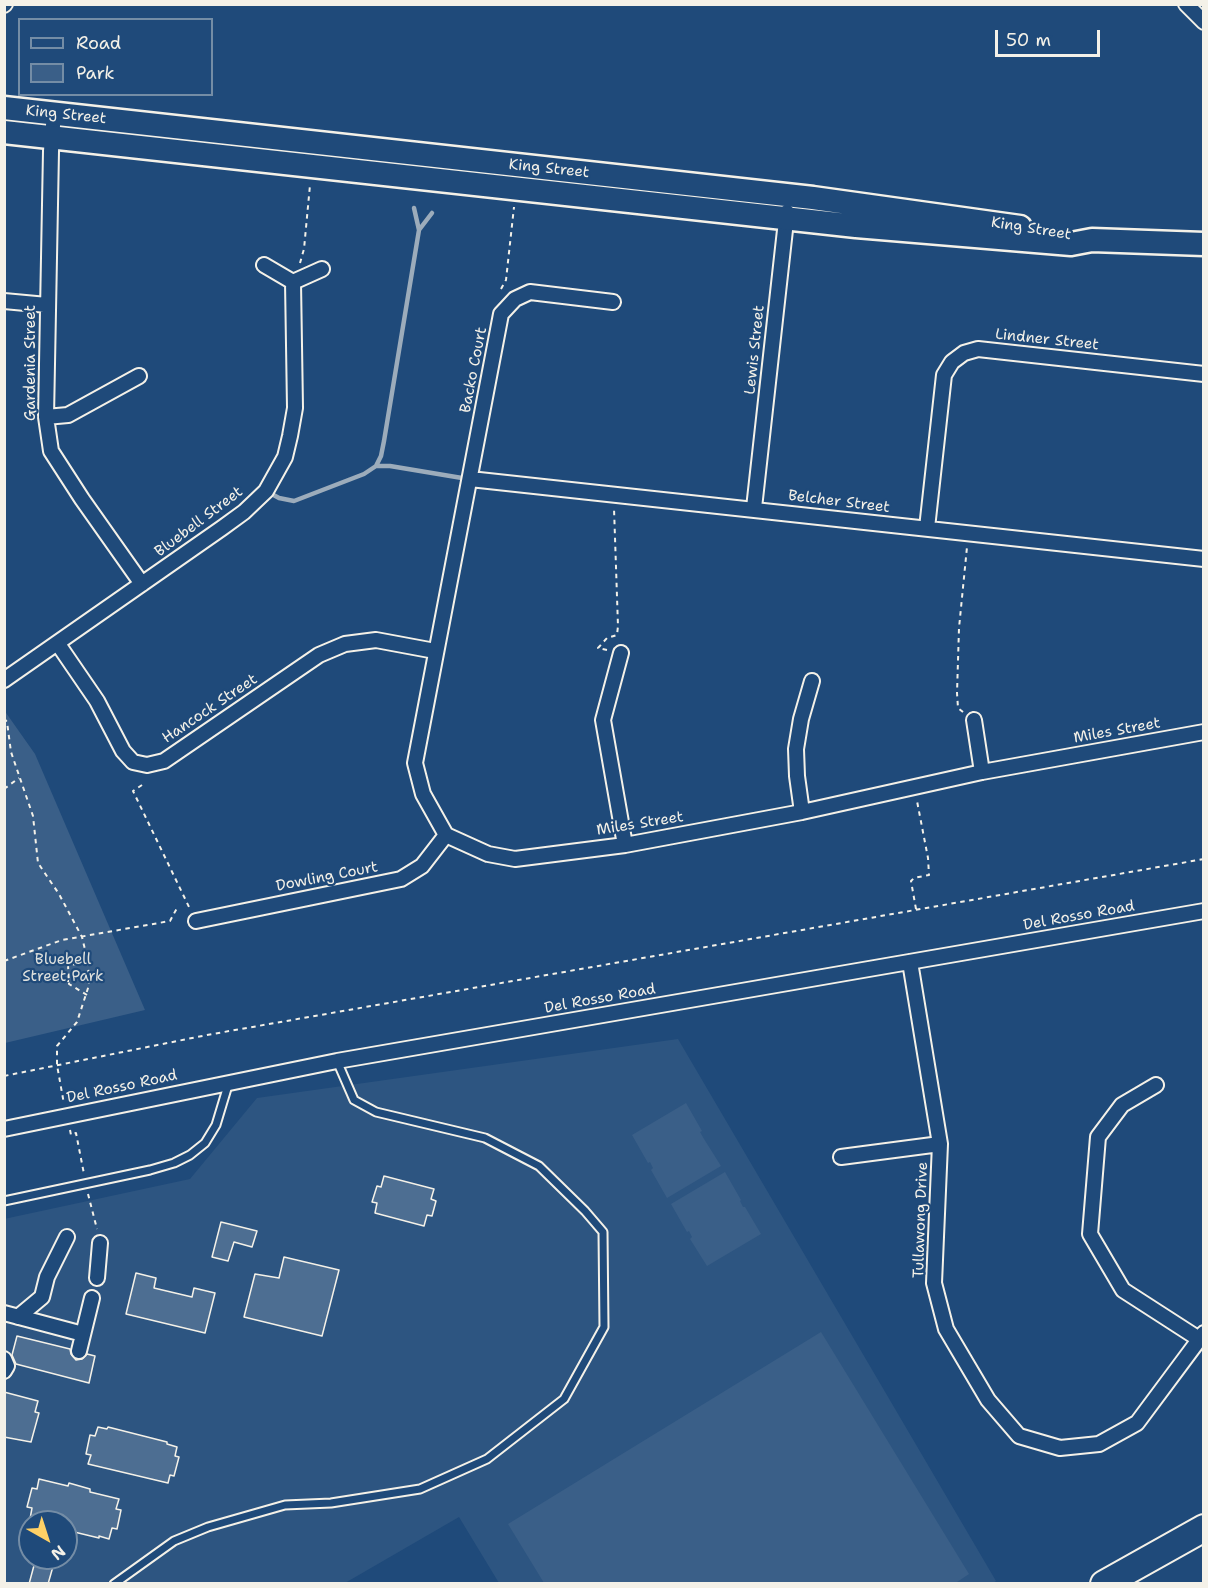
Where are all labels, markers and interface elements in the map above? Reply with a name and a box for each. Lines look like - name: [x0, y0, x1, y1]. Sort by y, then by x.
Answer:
- legend: [18, 18, 213, 96]
- scale bar: [998, 18, 1103, 56]
- text: 50 m: [1006, 28, 1051, 52]
- text: Road: [76, 31, 121, 55]
- text: Park: [76, 61, 115, 85]
- street label: King Street: [25, 102, 107, 128]
- street label: King Street: [508, 156, 590, 182]
- street label: King Street: [990, 214, 1072, 244]
- street label: Lewis Street: [741, 304, 769, 396]
- street label: Gardenia Street: [22, 305, 40, 421]
- street label: Backo Court: [457, 326, 491, 414]
- street label: Lindner Street: [994, 326, 1100, 354]
- street label: Bluebell Street: [151, 483, 247, 561]
- street label: Belcher Street: [787, 487, 891, 517]
- street label: Hancock Street: [159, 671, 261, 747]
- street label: Miles Street: [1072, 715, 1162, 747]
- street label: Miles Street: [595, 808, 685, 840]
- street label: Dowling Court: [275, 858, 379, 896]
- street label: Del Rosso Road: [1022, 897, 1136, 935]
- park label: Bluebell Street Park: [22, 951, 104, 986]
- street label: Del Rosso Road: [543, 980, 657, 1018]
- street label: Del Rosso Road: [65, 1066, 179, 1108]
- street label: Tullawong Drive: [910, 1162, 932, 1278]
- north arrow: [18, 1510, 78, 1570]
- text: N: [47, 1541, 70, 1565]

